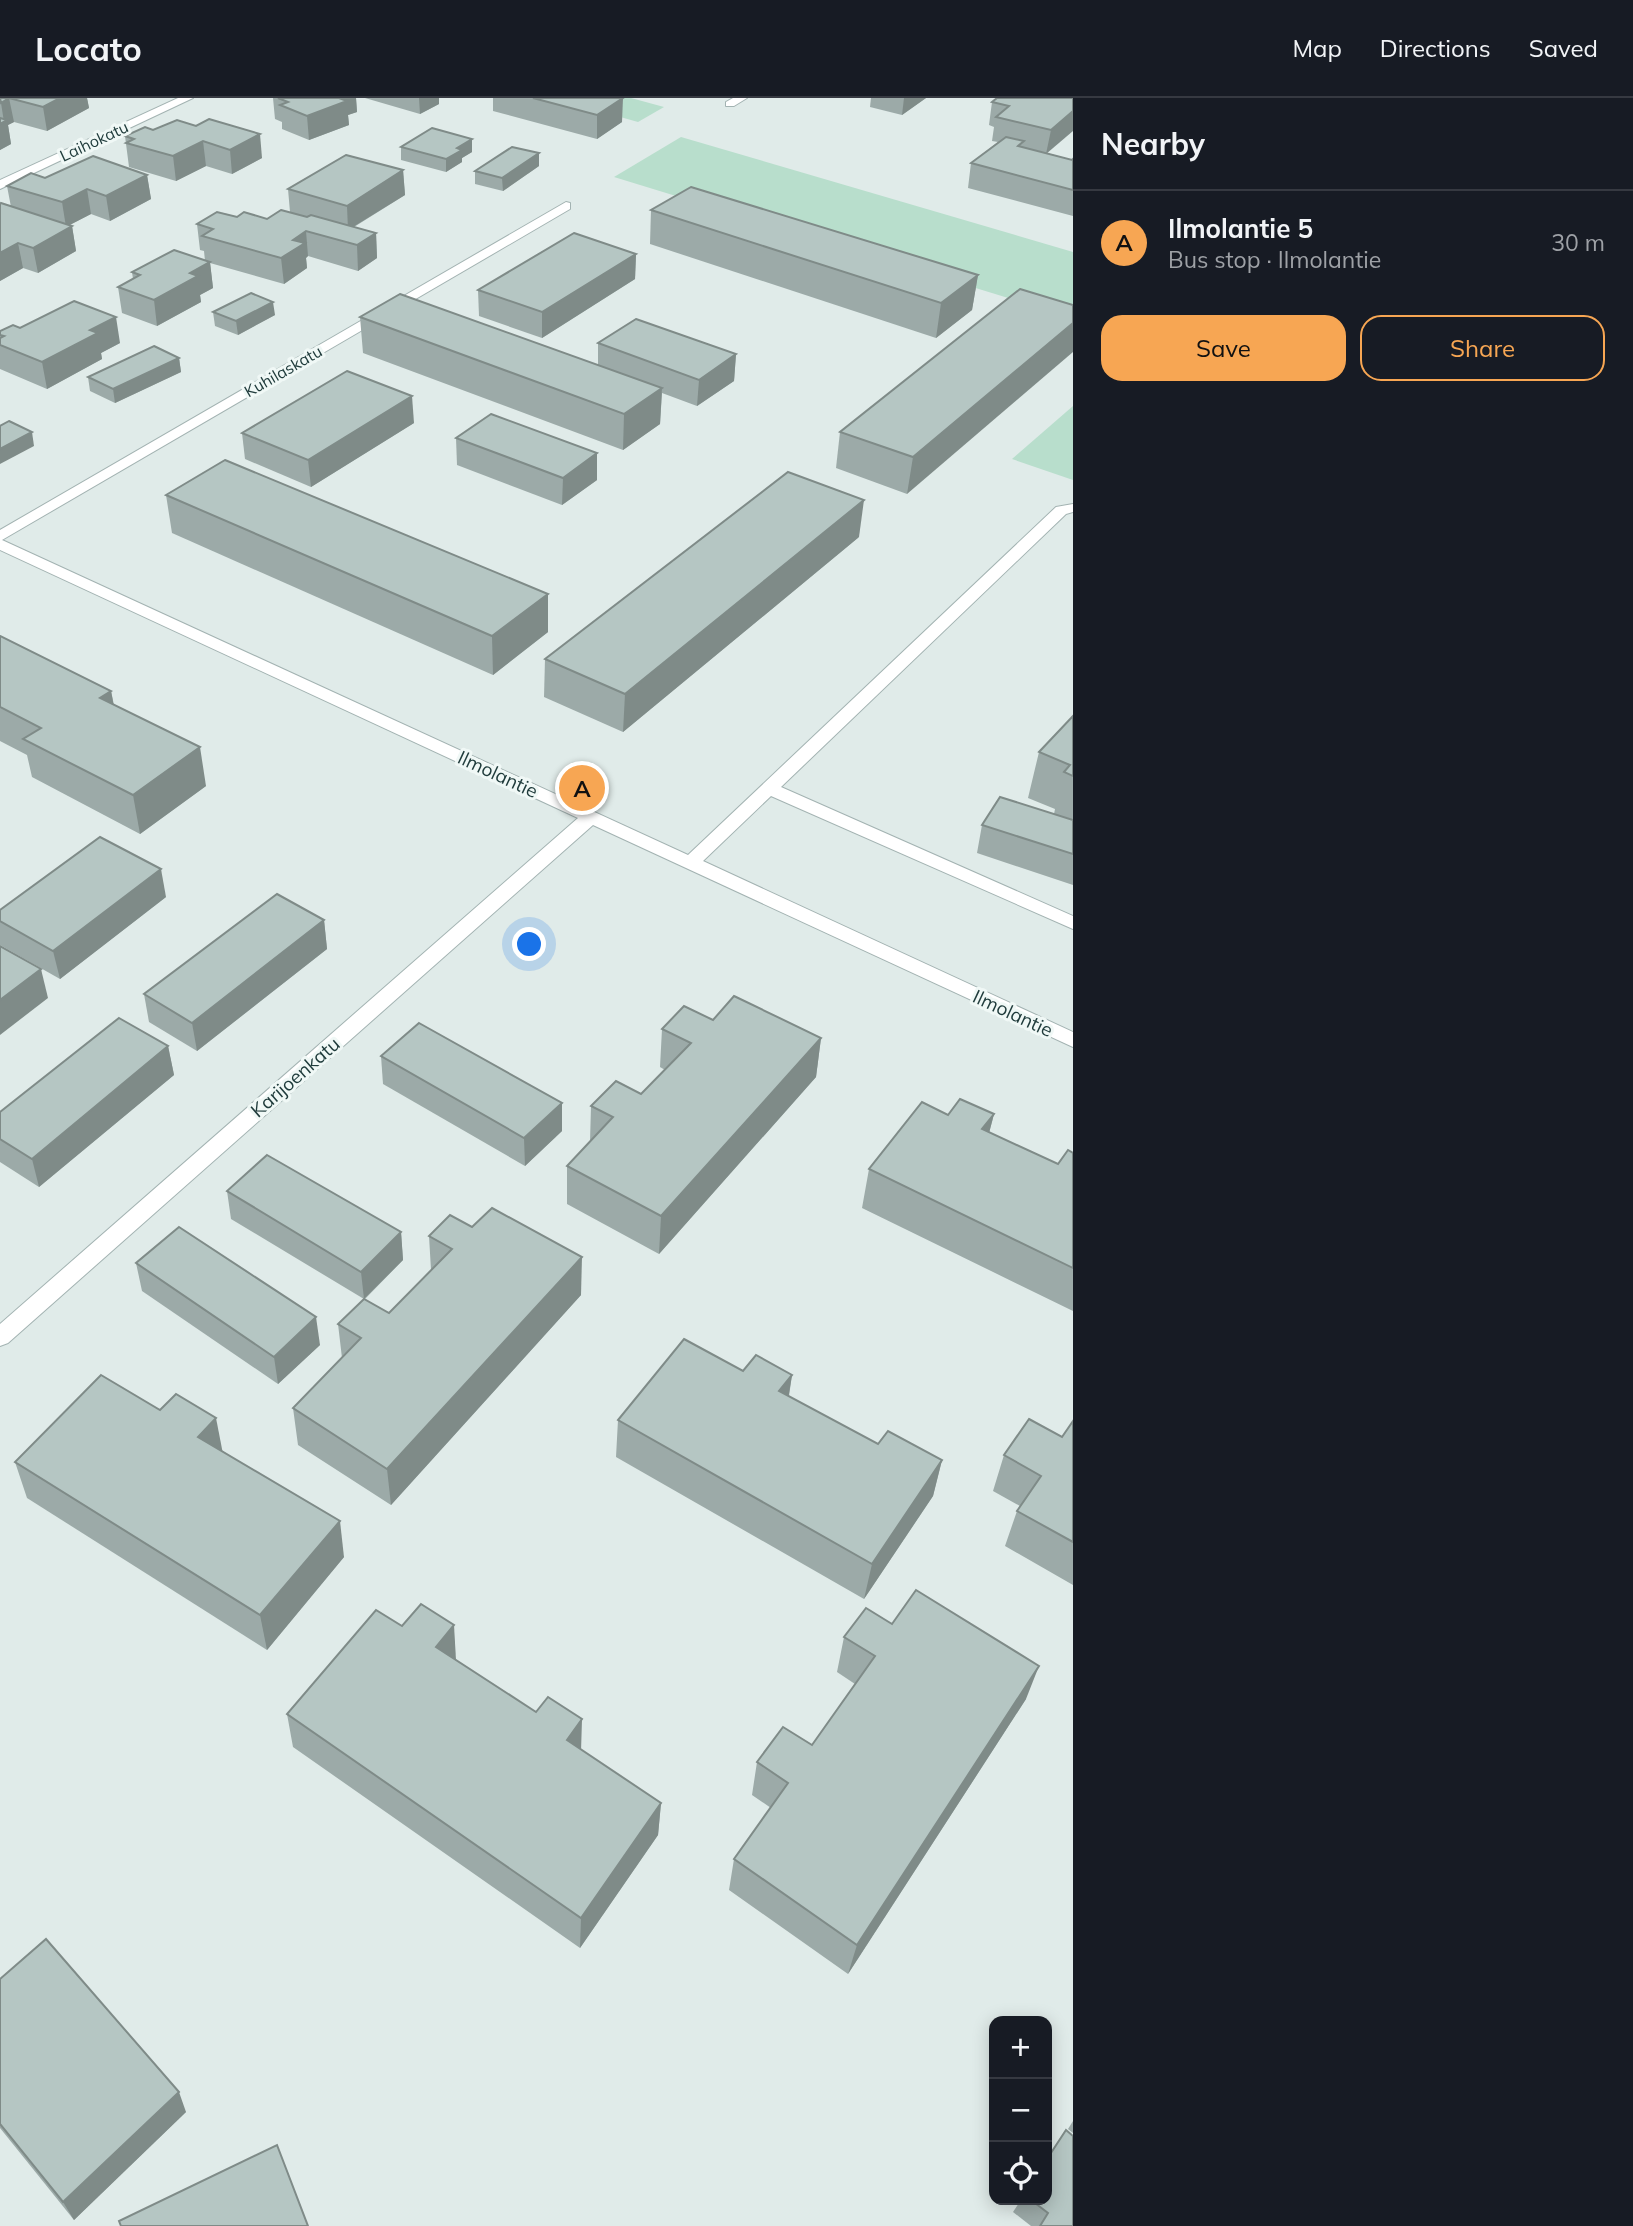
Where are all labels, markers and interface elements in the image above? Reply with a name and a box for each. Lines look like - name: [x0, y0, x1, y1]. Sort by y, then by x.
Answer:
- text: Locato: [35, 28, 142, 69]
- text: Map: [1292, 33, 1342, 63]
- text: Directions: [1380, 33, 1491, 63]
- text: Saved: [1529, 33, 1598, 63]
- street label: Laihokatu: [57, 116, 131, 166]
- text: Nearby: [1101, 125, 1205, 163]
- text: Ilmolantie 5: [1168, 212, 1313, 245]
- text: A: [1115, 228, 1133, 257]
- text: 30 m: [1551, 228, 1605, 257]
- text: Bus stop · Ilmolantie: [1168, 245, 1381, 274]
- button: Save: [1101, 315, 1346, 381]
- button: Share: [1360, 315, 1605, 381]
- street label: Kuhilaskatu: [241, 341, 325, 401]
- street label: Ilmolantie: [454, 745, 542, 803]
- pin: A: [559, 762, 605, 814]
- your location: [512, 927, 546, 961]
- street label: Ilmolantie: [969, 984, 1057, 1042]
- street label: Karijoenkatu: [245, 1032, 345, 1122]
- map controls: [989, 2016, 1052, 2205]
- button: +: [989, 2016, 1052, 2079]
- button: −: [989, 2079, 1052, 2142]
- button: locate: [989, 2142, 1052, 2205]

